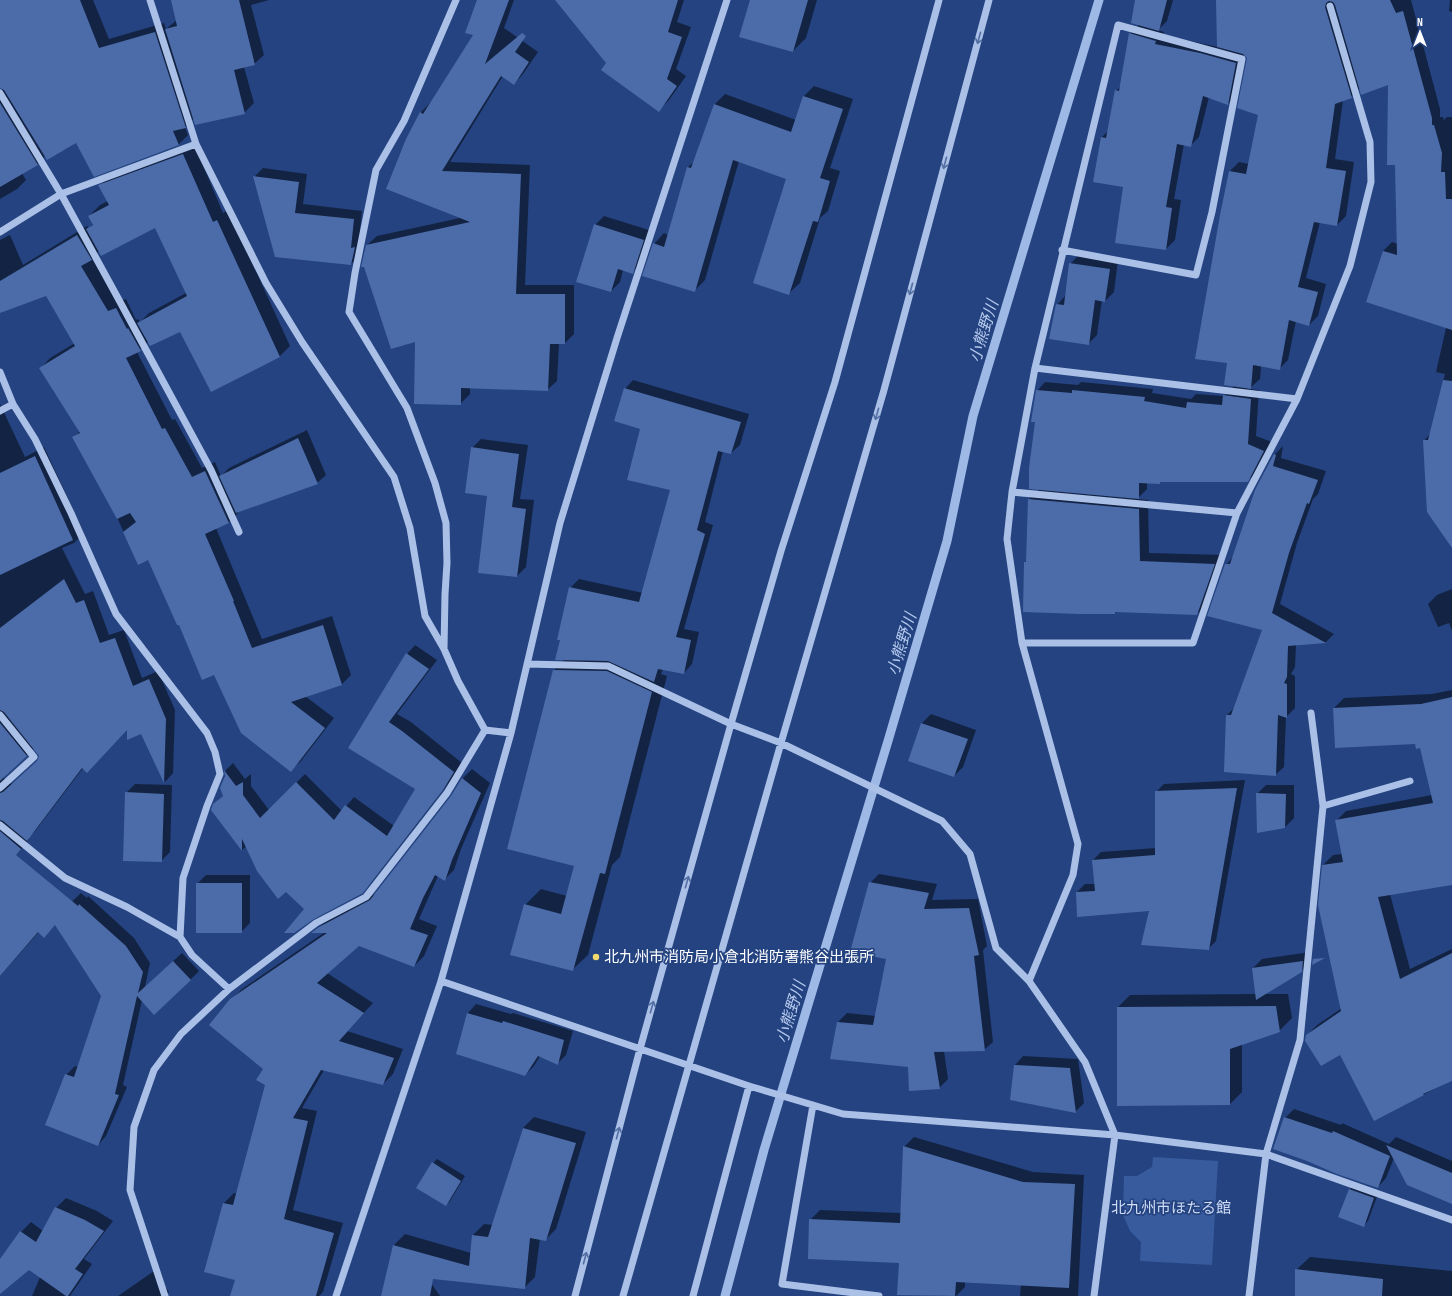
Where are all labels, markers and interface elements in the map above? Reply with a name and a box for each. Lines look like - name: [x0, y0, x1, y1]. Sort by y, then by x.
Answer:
- north arrow: [1400, 12, 1440, 52]
- text: N: [1417, 16, 1423, 29]
- one-way arrow: [975, 31, 982, 44]
- one-way arrow: [941, 156, 948, 169]
- one-way arrow: [907, 282, 915, 295]
- water label: 小熊野川: [966, 296, 1003, 365]
- one-way arrow: [873, 407, 880, 420]
- water label: 小熊野川: [884, 609, 921, 678]
- one-way arrow: [683, 875, 691, 888]
- place label: 北九州市消防局小倉北消防署熊谷出張所: [604, 948, 874, 967]
- marker: 北九州市消防局小倉北消防署熊谷出張所: [591, 952, 601, 962]
- water label: 小熊野川: [773, 977, 810, 1046]
- one-way arrow: [648, 1001, 656, 1014]
- one-way arrow: [615, 1126, 622, 1139]
- park label: 北九州市ほたる館: [1111, 1199, 1231, 1218]
- one-way arrow: [582, 1252, 589, 1265]

